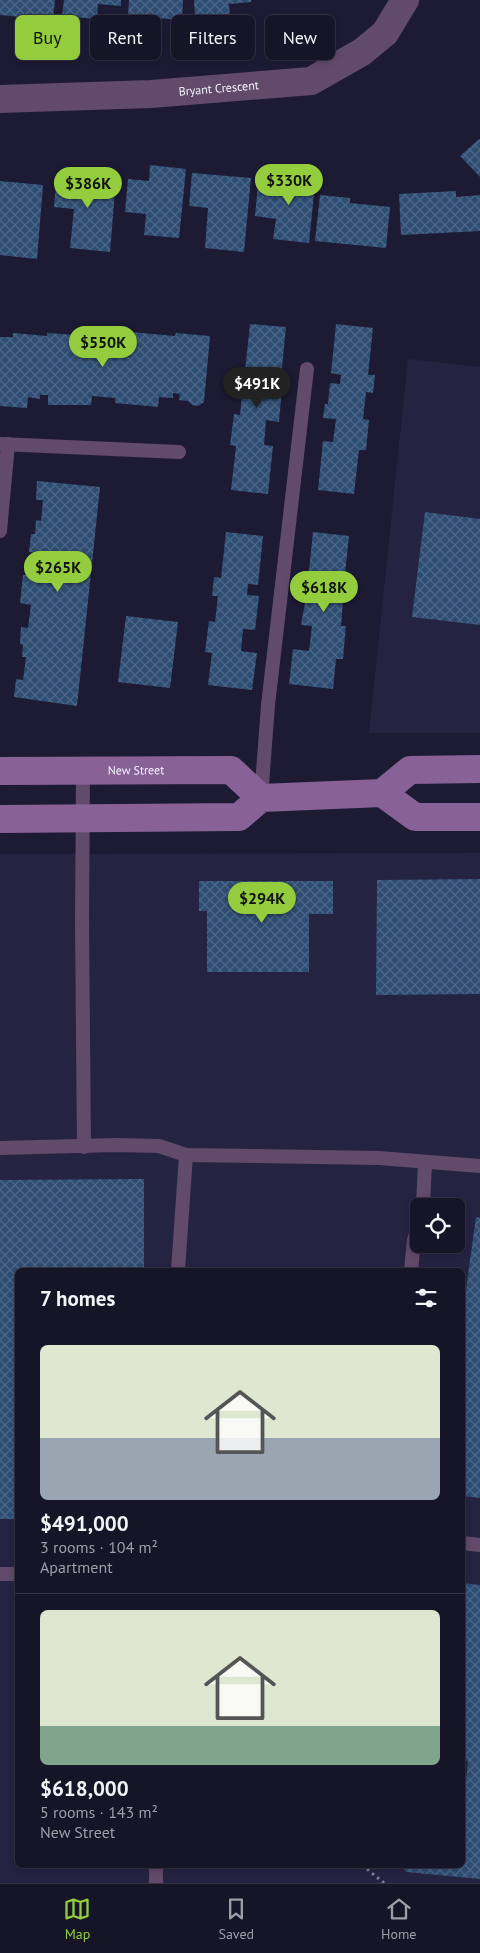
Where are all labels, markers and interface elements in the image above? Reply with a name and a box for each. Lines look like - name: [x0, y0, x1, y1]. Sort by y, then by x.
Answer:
- chip: Buy: [15, 15, 80, 60]
- chip: Rent: [90, 15, 161, 60]
- chip: Filters: [171, 15, 255, 60]
- chip: New: [265, 15, 335, 60]
- street label: Bryant Crescent: [178, 77, 259, 99]
- pin: $330K: [254, 164, 324, 206]
- pin: $386K: [53, 166, 123, 209]
- text: $330K: [266, 170, 312, 190]
- text: $386K: [65, 173, 111, 193]
- pin: $550K: [68, 326, 138, 368]
- text: $550K: [80, 332, 126, 352]
- pin: $491K: [222, 366, 292, 409]
- text: $491K: [234, 373, 280, 393]
- pin: $265K: [23, 550, 93, 593]
- text: $265K: [35, 557, 81, 577]
- pin: $618K: [289, 570, 359, 613]
- text: $618K: [301, 577, 347, 597]
- street label: New Street: [108, 762, 164, 778]
- pin: $294K: [227, 882, 297, 924]
- text: $294K: [239, 888, 285, 908]
- map controls: [410, 1198, 465, 1253]
- button: locate: [410, 1198, 465, 1253]
- icon: filters: [412, 1284, 440, 1312]
- text: 7 homes: [40, 1285, 115, 1312]
- icon: home: [195, 1377, 285, 1467]
- text: $491,000: [40, 1510, 129, 1537]
- text: 3 rooms · 104 m²: [40, 1537, 158, 1557]
- text: Apartment: [40, 1557, 113, 1577]
- icon: home: [195, 1643, 285, 1733]
- text: $618,000: [40, 1775, 129, 1802]
- text: 5 rooms · 143 m²: [40, 1802, 158, 1822]
- text: New Street: [40, 1822, 115, 1842]
- tab: Map: [63, 1895, 91, 1943]
- tab: Saved: [218, 1895, 254, 1943]
- tab: Home: [381, 1895, 416, 1943]

